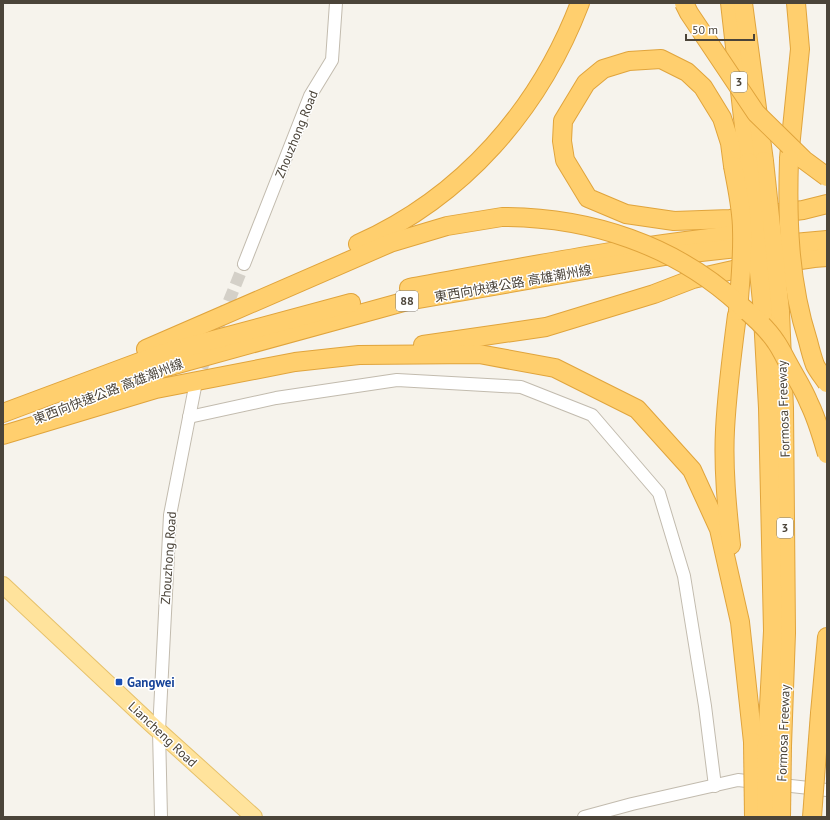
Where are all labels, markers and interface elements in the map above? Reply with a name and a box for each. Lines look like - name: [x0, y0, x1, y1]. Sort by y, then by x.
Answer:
- scale bar: [686, 16, 754, 42]
- text: 50 m: [692, 22, 718, 37]
- road number: 3: [731, 72, 747, 92]
- street label: Zhouzhong Road: [271, 88, 322, 181]
- street label: 東西向快速公路 高雄潮州線: [433, 261, 593, 306]
- road number: 88: [396, 291, 418, 311]
- street label: 東西向快速公路 高雄潮州線: [31, 355, 186, 428]
- street label: Formosa Freeway: [773, 360, 794, 458]
- street label: Zhouzhong Road: [157, 511, 180, 605]
- road number: 3: [777, 518, 793, 538]
- place label: Gangwei: [127, 674, 175, 691]
- marker: Gangwei: [114, 677, 124, 687]
- street label: Formosa Freeway: [773, 684, 794, 782]
- street label: Liancheng Road: [125, 698, 201, 771]

